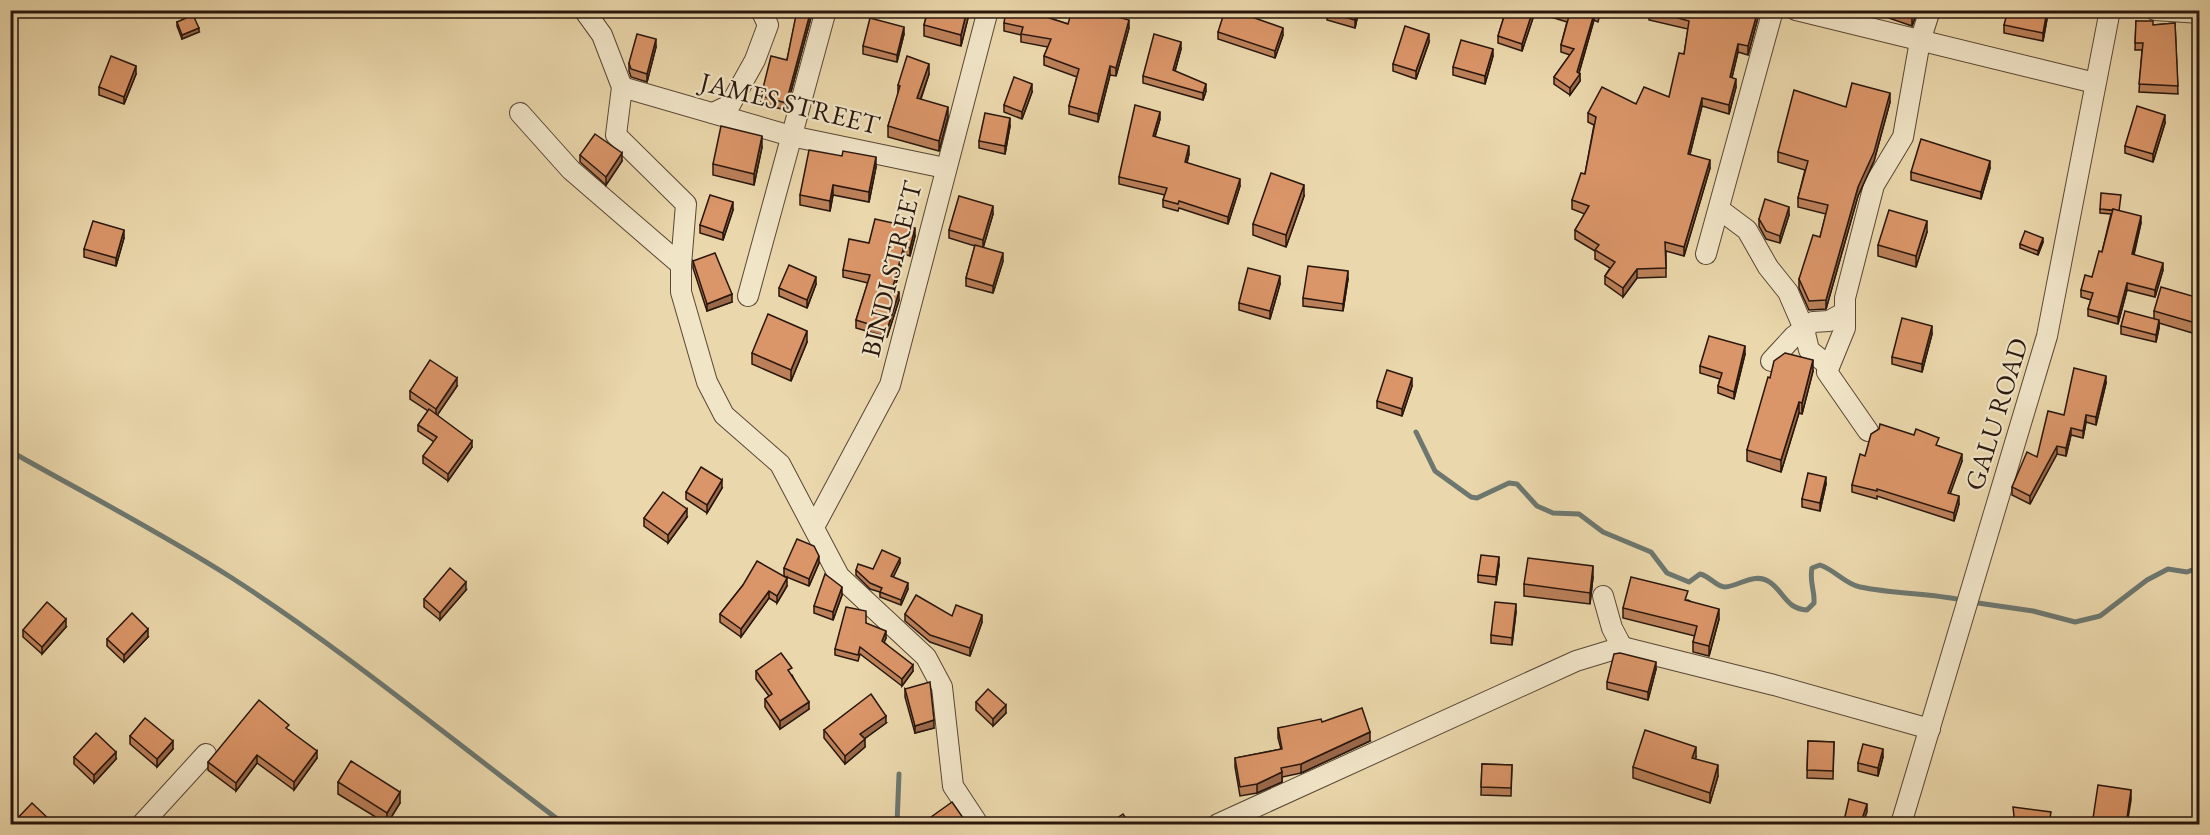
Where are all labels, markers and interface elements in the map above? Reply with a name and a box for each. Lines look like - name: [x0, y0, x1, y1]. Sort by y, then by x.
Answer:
- street label: JAMES STREET: [695, 63, 884, 142]
- street label: BINDI STREET: [852, 177, 930, 360]
- street label: GALU ROAD: [1956, 334, 2036, 494]

